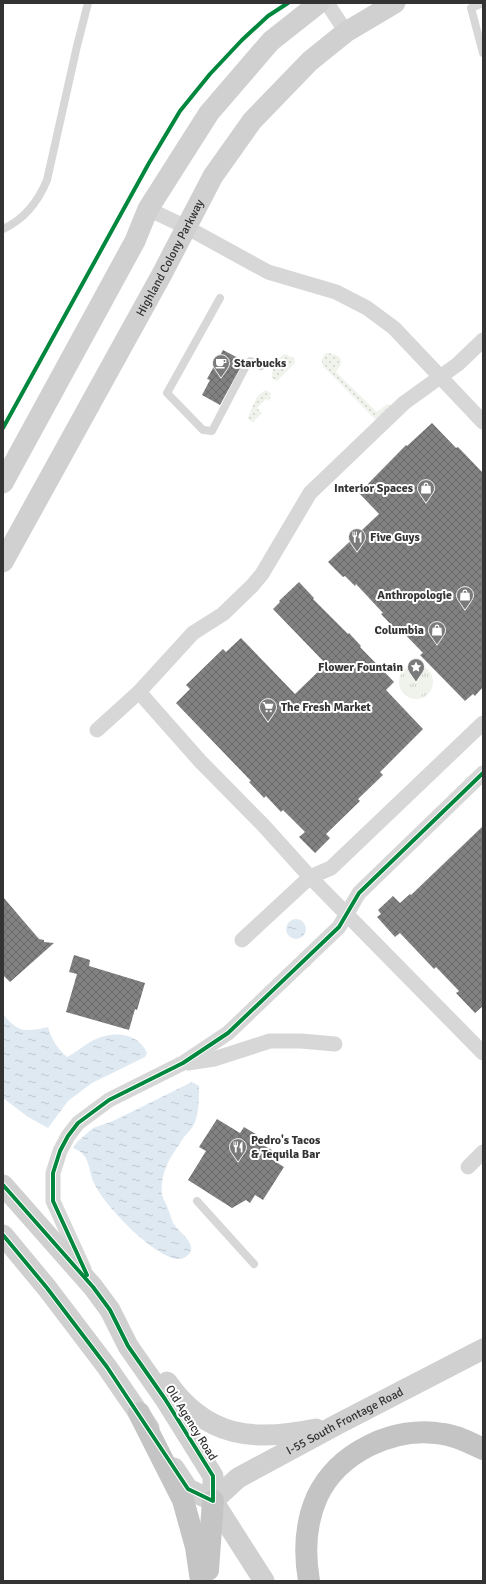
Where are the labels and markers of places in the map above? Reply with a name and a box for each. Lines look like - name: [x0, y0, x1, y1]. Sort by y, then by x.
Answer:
- cafe icon: Starbucks: [211, 353, 231, 378]
- place label: Starbucks: [234, 356, 287, 371]
- shop icon: Interior Spaces: [416, 478, 436, 503]
- place label: Interior Spaces: [334, 481, 414, 496]
- restaurant icon: Five Guys: [347, 527, 367, 552]
- place label: Five Guys: [370, 530, 421, 545]
- shop icon: Anthropologie: [455, 585, 475, 610]
- place label: Anthropologie: [377, 588, 452, 603]
- shop icon: Columbia: [427, 620, 447, 645]
- place label: Columbia: [374, 623, 424, 638]
- place icon: Flower Fountain: [406, 657, 426, 682]
- place label: Flower Fountain: [318, 660, 403, 675]
- supermarket icon: The Fresh Market: [258, 697, 278, 722]
- place label: The Fresh Market: [281, 700, 371, 715]
- place label: Pedro's Tacos & Tequila Bar: [251, 1133, 321, 1162]
- restaurant icon: Pedro's Tacos & Tequila Bar: [228, 1137, 248, 1162]

